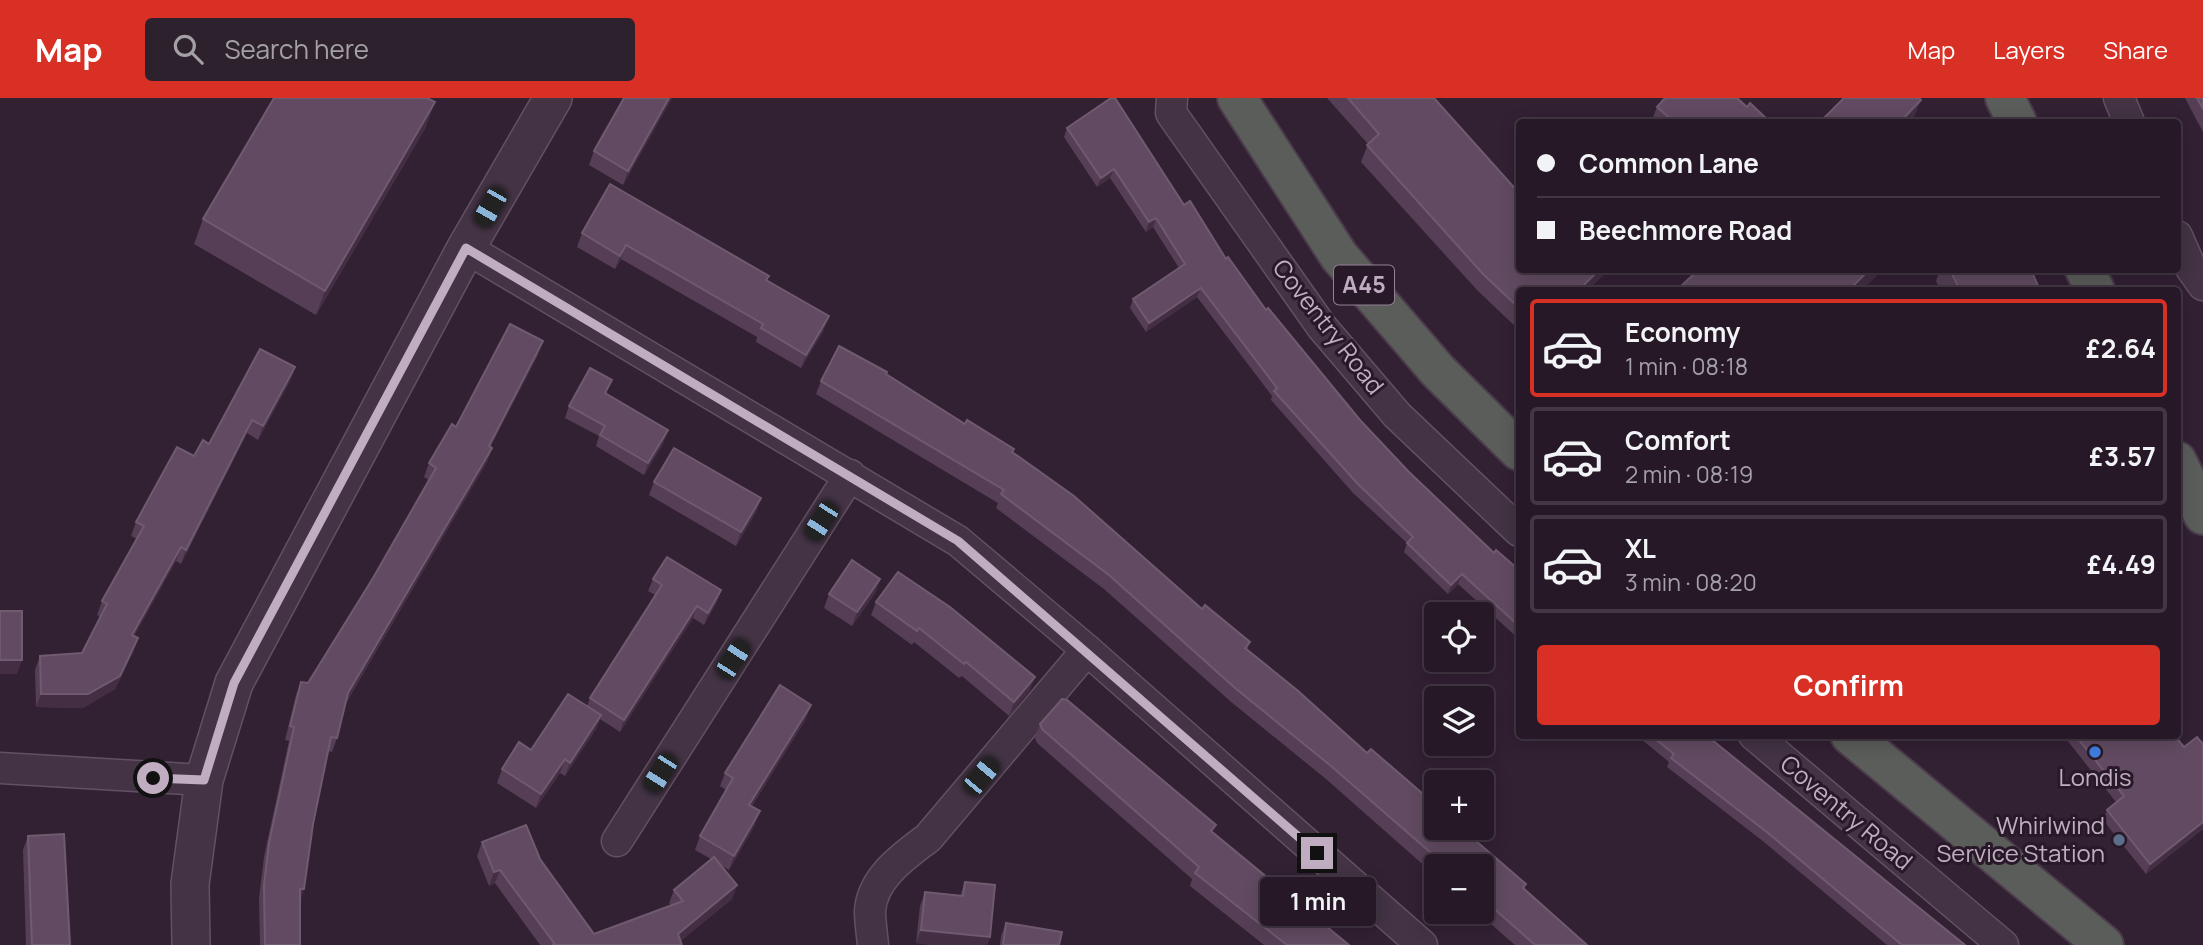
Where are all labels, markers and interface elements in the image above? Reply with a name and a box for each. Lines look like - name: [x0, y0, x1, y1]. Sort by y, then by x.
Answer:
- search box: [145, 18, 635, 81]
- text: Map: [35, 27, 103, 72]
- icon: search: [169, 30, 207, 68]
- text: Search here: [225, 31, 369, 67]
- text: Map: [1908, 33, 1955, 66]
- text: Layers: [1993, 33, 2065, 66]
- text: Share: [2103, 33, 2168, 66]
- text: Common Lane: [1579, 145, 1759, 181]
- car: [471, 184, 510, 230]
- text: Beechmore Road: [1579, 212, 1792, 248]
- street label: Coventry Road: [1266, 252, 1392, 400]
- road number: A45: [1334, 266, 1394, 304]
- text: Economy: [1625, 314, 1740, 350]
- icon: car: [1541, 317, 1604, 380]
- text: £2.64: [2086, 330, 2156, 366]
- text: 1 min · 08:18: [1625, 350, 1748, 382]
- text: Comfort: [1625, 422, 1731, 458]
- icon: car: [1541, 425, 1604, 488]
- text: £3.57: [2089, 438, 2156, 474]
- text: 2 min · 08:19: [1625, 458, 1753, 490]
- car: [801, 498, 842, 544]
- text: XL: [1625, 530, 1656, 566]
- icon: car: [1541, 533, 1604, 596]
- text: £4.49: [2087, 546, 2156, 582]
- text: 3 min · 08:20: [1625, 566, 1757, 598]
- map controls: [1424, 602, 1494, 924]
- button: locate: [1424, 602, 1494, 672]
- car: [713, 636, 754, 682]
- button: Confirm: [1537, 645, 2160, 725]
- button: layers: [1424, 686, 1494, 756]
- marker: Londis: [2087, 744, 2103, 760]
- street label: Coventry Road: [1774, 747, 1920, 877]
- car: [640, 750, 681, 796]
- car: [960, 753, 1003, 799]
- place label: Londis: [2058, 760, 2132, 793]
- route start: [137, 762, 169, 794]
- button: +: [1424, 770, 1494, 840]
- place label: Whirlwind Service Station: [1937, 808, 2105, 869]
- marker: Whirlwind Service Station: [2111, 832, 2127, 848]
- route end: [1301, 837, 1333, 869]
- button: −: [1424, 854, 1494, 924]
- callout: 1 min: [1259, 878, 1375, 926]
- text: 1 min: [1290, 885, 1346, 917]

